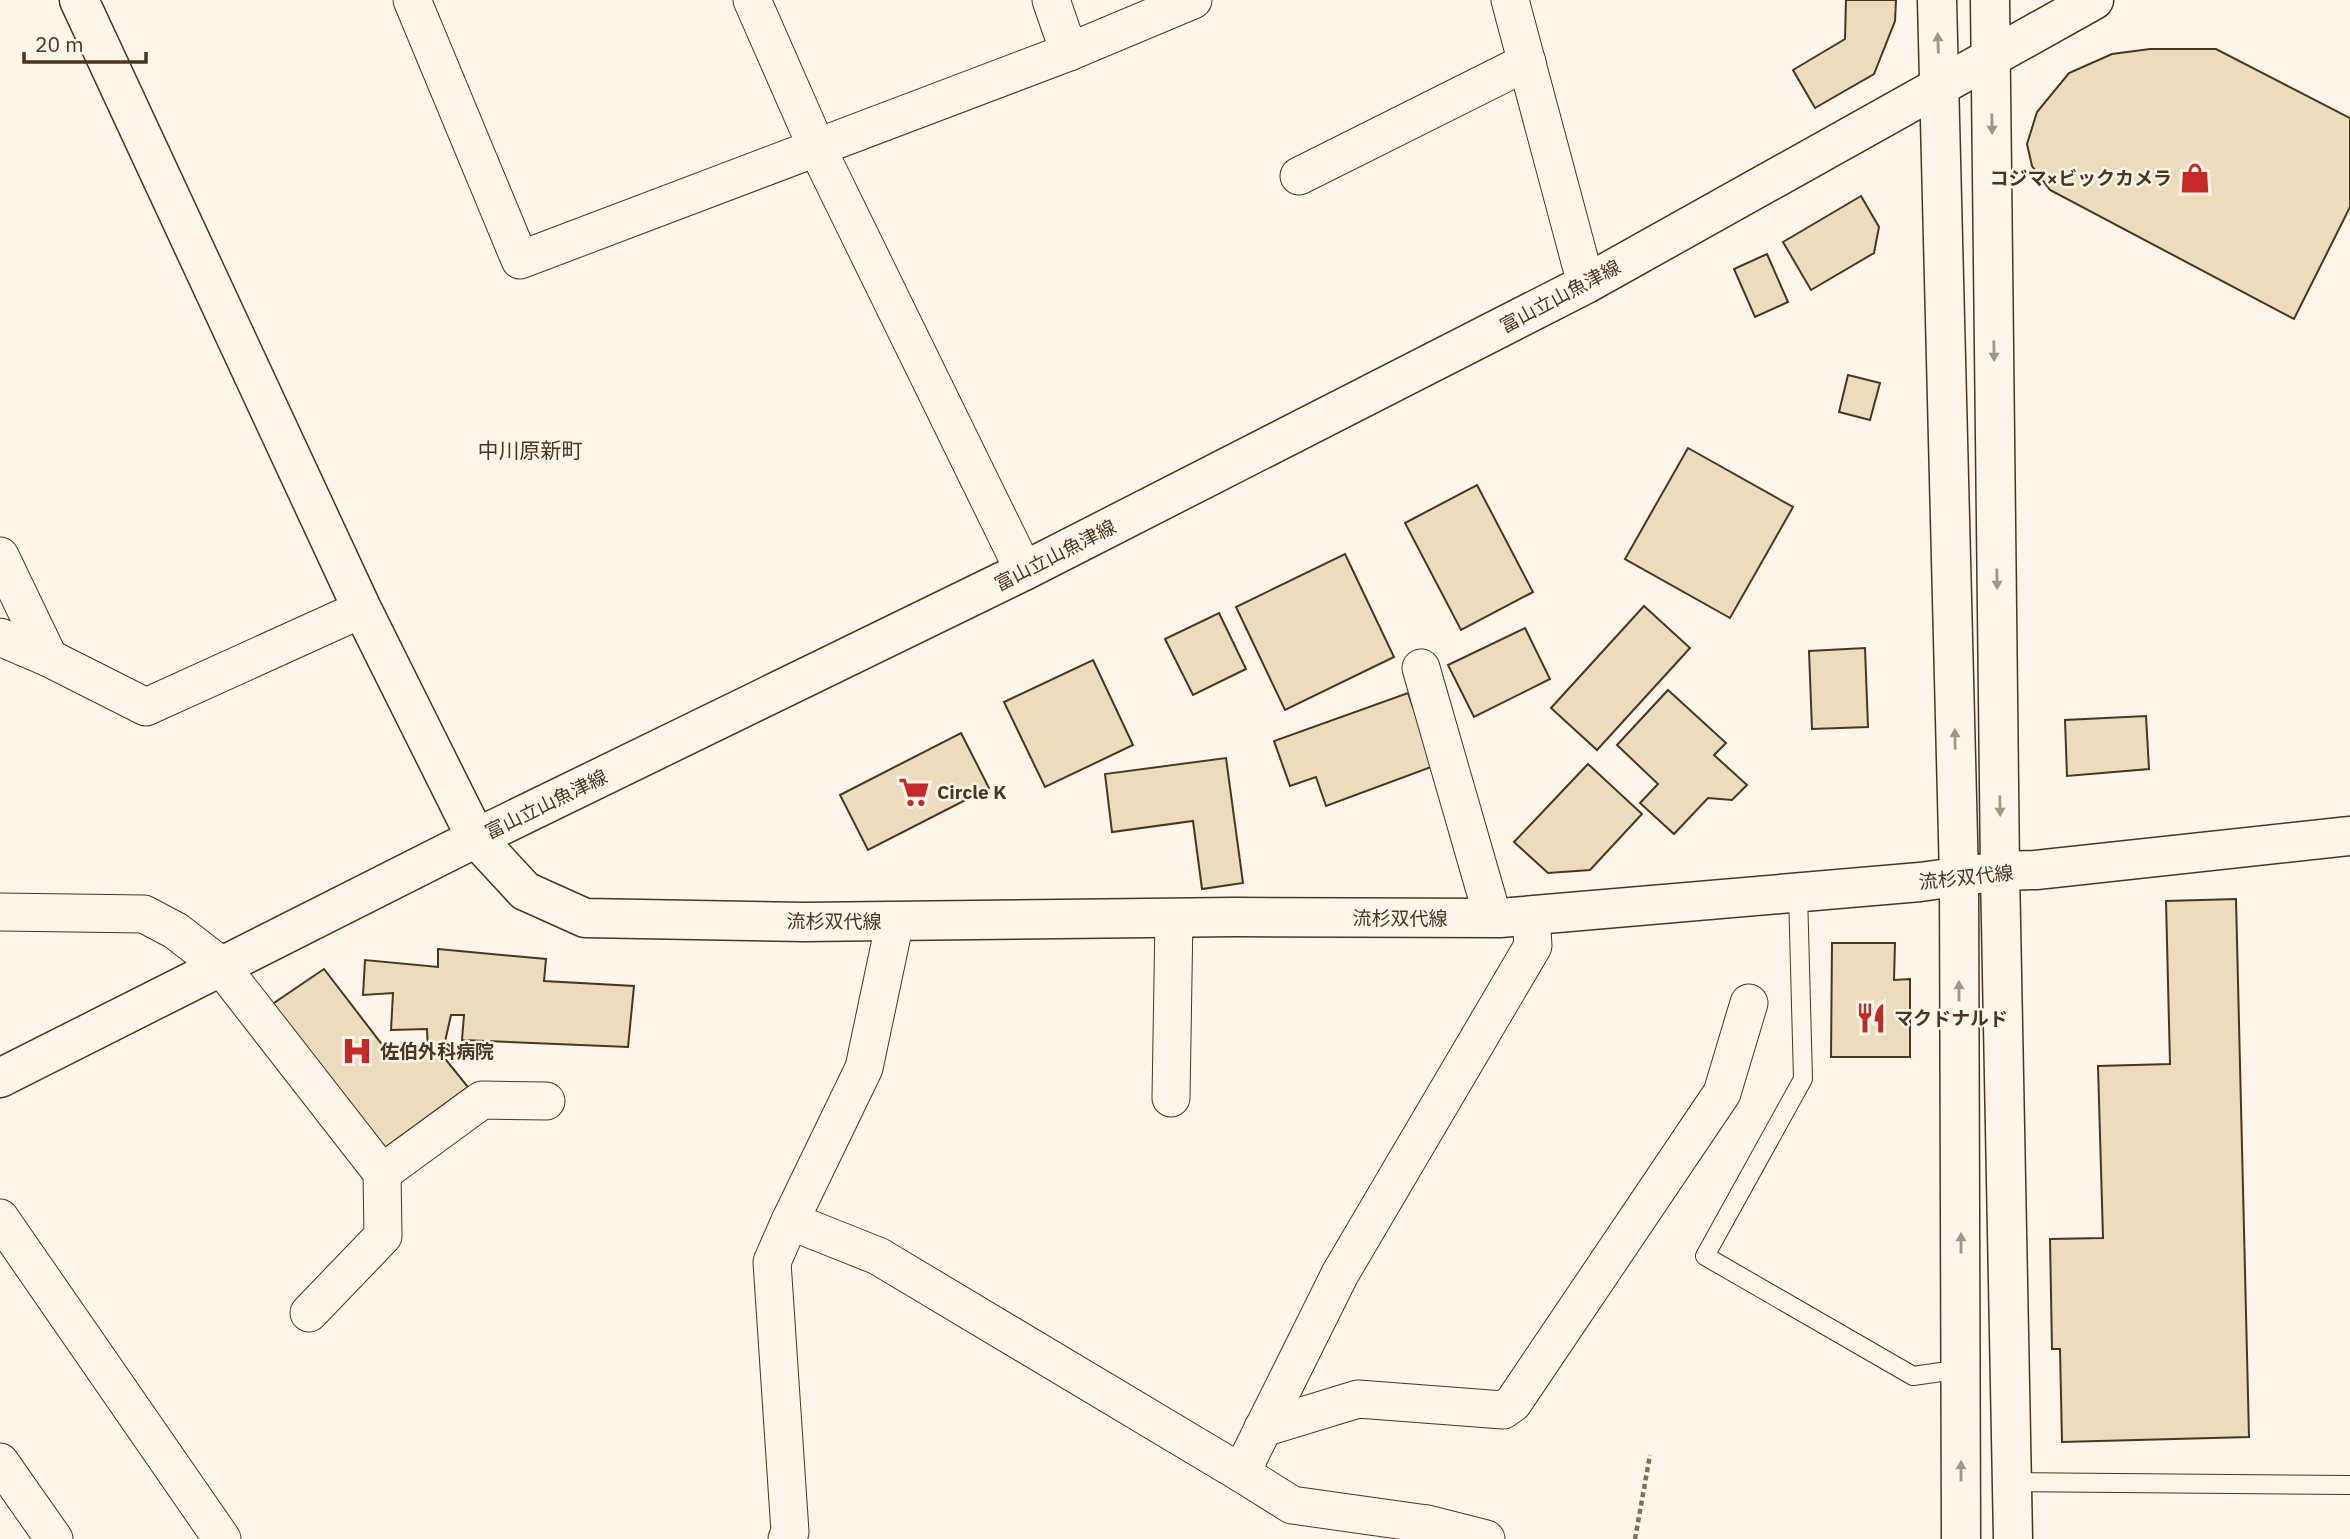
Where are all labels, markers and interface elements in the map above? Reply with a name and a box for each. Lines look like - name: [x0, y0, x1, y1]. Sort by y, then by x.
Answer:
- scale bar: [24, 21, 147, 65]
- text: 20 m: [35, 30, 84, 58]
- one-way arrow: [1933, 32, 1944, 54]
- one-way arrow: [1986, 113, 1997, 135]
- shop icon: コジマ×ビックカメラ: [2178, 161, 2212, 195]
- place label: コジマ×ビックカメラ: [1990, 166, 2172, 190]
- street label: 富山立山魚津線: [1496, 254, 1624, 338]
- one-way arrow: [1988, 341, 2000, 363]
- district label: 中川原新町: [478, 436, 583, 464]
- street label: 富山立山魚津線: [990, 514, 1120, 596]
- one-way arrow: [1991, 568, 2003, 590]
- one-way arrow: [1949, 728, 1961, 750]
- street label: 富山立山魚津線: [481, 764, 611, 844]
- supermarket icon: Circle K: [897, 775, 931, 809]
- place label: Circle K: [937, 780, 1006, 804]
- one-way arrow: [1994, 796, 2006, 818]
- street label: 流杉双代線: [1917, 860, 2015, 894]
- street label: 流杉双代線: [1352, 906, 1448, 930]
- street label: 流杉双代線: [786, 909, 882, 933]
- one-way arrow: [1953, 980, 1965, 1002]
- restaurant icon: マクドナルド: [1854, 1001, 1888, 1035]
- place label: マクドナルド: [1894, 1006, 2008, 1030]
- hospital icon: 佐伯外科病院: [340, 1034, 374, 1068]
- place label: 佐伯外科病院: [380, 1039, 494, 1063]
- one-way arrow: [1955, 1232, 1967, 1254]
- one-way arrow: [1955, 1460, 1967, 1482]

